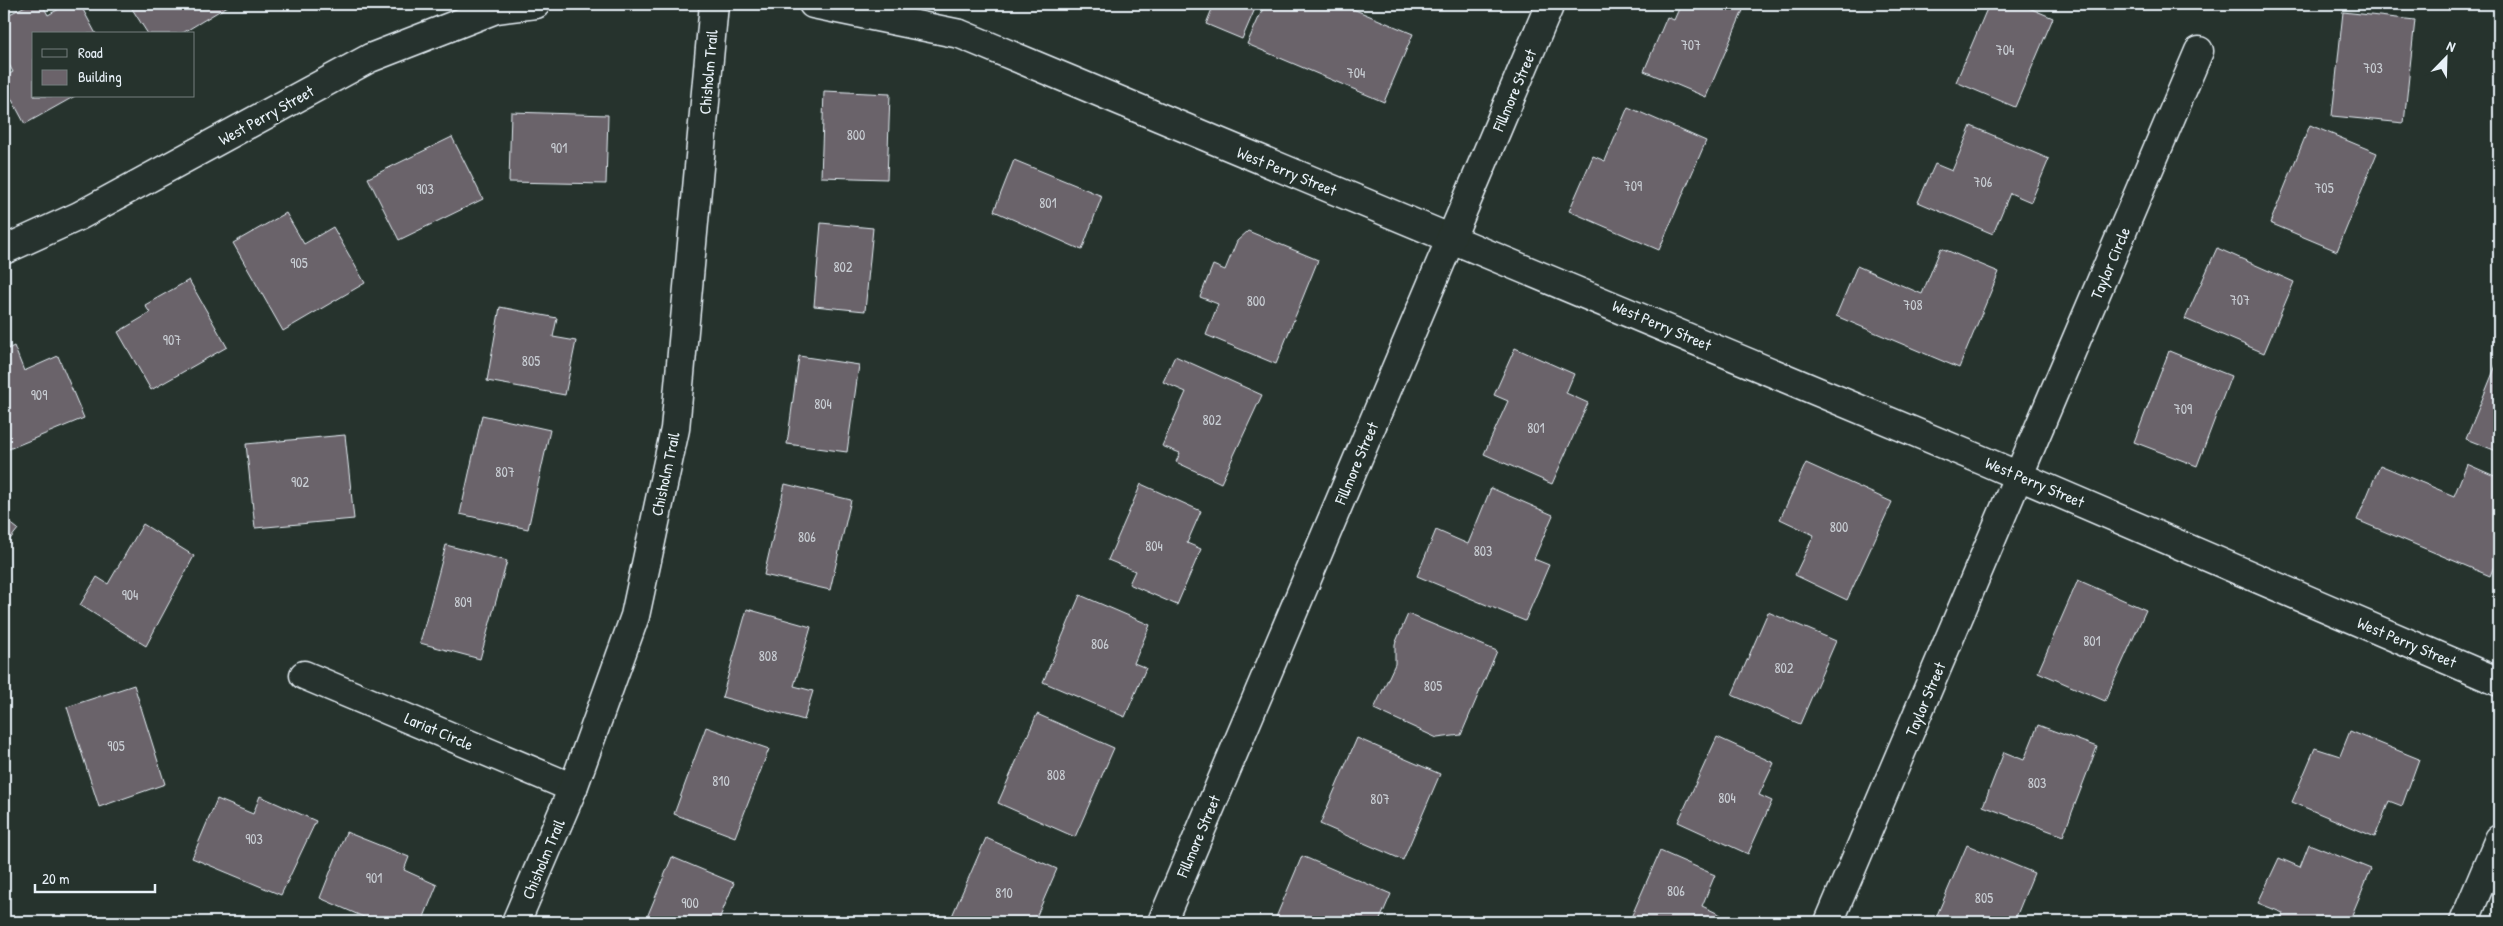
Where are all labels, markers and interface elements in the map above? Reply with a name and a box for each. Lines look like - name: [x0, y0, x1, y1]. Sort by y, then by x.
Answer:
- street label: Chisholm Trail: [693, 28, 723, 115]
- legend: [32, 32, 195, 98]
- north arrow: [2420, 32, 2470, 82]
- house number: 707: [1681, 35, 1701, 54]
- text: N: [2444, 35, 2459, 56]
- house number: 704: [1996, 40, 2014, 59]
- text: Road: [78, 42, 103, 63]
- street label: Fillmore Street: [1486, 45, 1541, 135]
- house number: 703: [2363, 58, 2383, 77]
- house number: 704: [1347, 63, 1365, 82]
- text: Building: [78, 66, 122, 87]
- street label: West Perry Street: [214, 80, 318, 150]
- house number: 800: [847, 125, 865, 144]
- house number: 901: [551, 138, 567, 157]
- street label: West Perry Street: [1234, 141, 1341, 201]
- house number: 706: [1974, 172, 1993, 191]
- house number: 709: [1624, 176, 1642, 195]
- house number: 705: [2314, 178, 2334, 197]
- house number: 903: [416, 179, 434, 198]
- house number: 801: [1039, 193, 1057, 212]
- street label: Taylor Circle: [2085, 223, 2135, 302]
- house number: 905: [290, 253, 308, 272]
- house number: 802: [834, 257, 853, 276]
- house number: 707: [2230, 290, 2250, 309]
- house number: 800: [1247, 291, 1265, 310]
- street label: West Perry Street: [1609, 294, 1715, 356]
- house number: 708: [1903, 295, 1923, 314]
- house number: 907: [163, 330, 181, 349]
- house number: 805: [522, 351, 540, 370]
- house number: 909: [31, 385, 47, 404]
- house number: 804: [814, 394, 832, 413]
- house number: 709: [2174, 399, 2192, 418]
- house number: 802: [1203, 410, 1222, 429]
- street label: Fillmore Street: [1328, 418, 1383, 508]
- house number: 801: [1527, 418, 1545, 437]
- street label: Chisholm Trail: [645, 429, 685, 518]
- street label: West Perry Street: [1982, 451, 2088, 513]
- house number: 807: [495, 462, 515, 481]
- house number: 902: [291, 472, 309, 491]
- house number: 800: [1830, 517, 1848, 536]
- house number: 806: [798, 527, 816, 546]
- house number: 804: [1145, 536, 1163, 555]
- house number: 803: [1474, 541, 1492, 560]
- house number: 904: [122, 585, 138, 604]
- house number: 809: [454, 592, 472, 611]
- street label: West Perry Street: [2354, 611, 2460, 673]
- house number: 801: [2083, 631, 2101, 650]
- house number: 806: [1091, 634, 1109, 653]
- house number: 808: [759, 646, 777, 665]
- house number: 802: [1775, 658, 1794, 677]
- street label: Taylor Street: [1900, 658, 1951, 739]
- house number: 805: [1424, 676, 1442, 695]
- street label: Lariat Circle: [401, 707, 477, 756]
- house number: 905: [107, 736, 125, 755]
- house number: 808: [1047, 765, 1065, 784]
- house number: 810: [712, 771, 730, 790]
- house number: 803: [2028, 773, 2046, 792]
- house number: 804: [1718, 788, 1736, 807]
- house number: 807: [1370, 789, 1390, 808]
- street label: Fillmore Street: [1170, 791, 1225, 881]
- street label: Chisholm Trail: [516, 815, 570, 902]
- house number: 903: [245, 829, 263, 848]
- scale bar: [35, 861, 155, 893]
- text: 20 m: [42, 868, 69, 889]
- house number: 901: [366, 868, 382, 887]
- house number: 806: [1667, 881, 1685, 900]
- house number: 810: [995, 883, 1013, 902]
- house number: 805: [1975, 888, 1993, 907]
- house number: 900: [681, 893, 699, 912]

